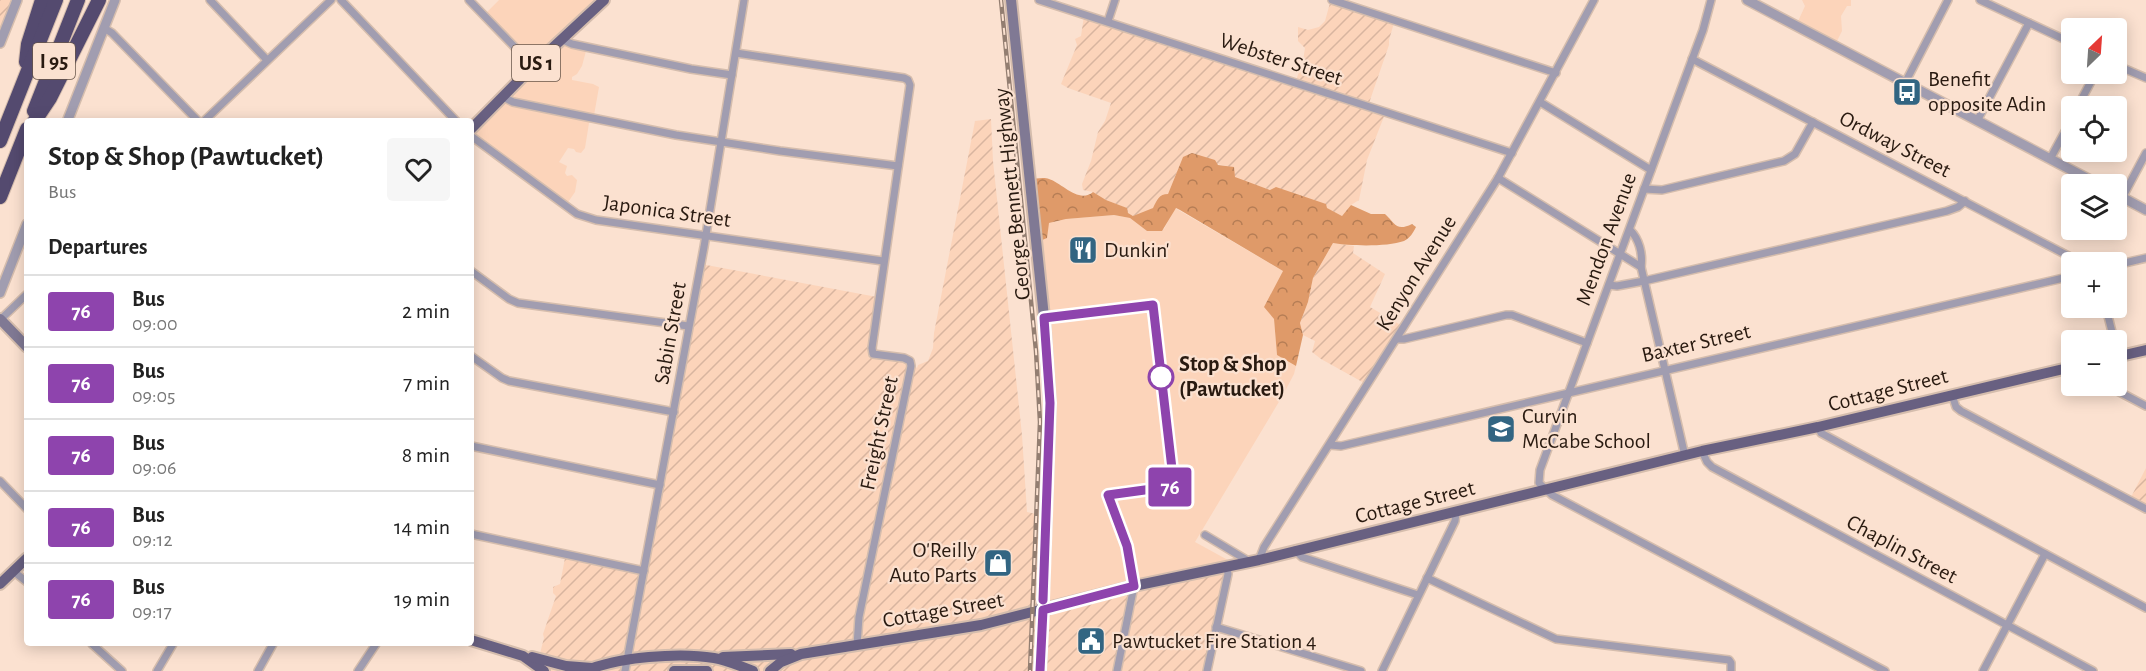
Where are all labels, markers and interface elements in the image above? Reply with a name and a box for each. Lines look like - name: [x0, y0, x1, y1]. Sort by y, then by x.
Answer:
- north arrow: [2061, 18, 2127, 84]
- map controls: [2061, 18, 2127, 396]
- street label: Webster Street: [1217, 29, 1345, 89]
- road number: I 95: [33, 43, 75, 79]
- road number: US 1: [512, 45, 560, 81]
- place label: Benefit opposite Adin: [1928, 68, 2046, 115]
- bus stop icon: Benefit opposite Adin: [1891, 76, 1923, 108]
- street label: George Bennett Highway: [990, 86, 1034, 301]
- button: locate: [2061, 96, 2127, 162]
- street label: Ordway Street: [1836, 107, 1954, 181]
- button: heart: [387, 138, 450, 201]
- text: Stop & Shop (Pawtucket): [48, 143, 324, 171]
- street label: Mendon Avenue: [1572, 170, 1640, 308]
- button: layers: [2061, 174, 2127, 240]
- text: Bus: [48, 182, 76, 202]
- street label: Japonica Street: [602, 191, 732, 231]
- street label: Kenyon Avenue: [1372, 211, 1460, 335]
- restaurant icon: Dunkin': [1067, 234, 1099, 266]
- text: Departures: [48, 236, 148, 258]
- place label: Dunkin': [1104, 239, 1170, 261]
- button: +: [2061, 252, 2127, 318]
- street label: Sabin Street: [650, 280, 690, 386]
- text: Bus: [132, 288, 165, 310]
- text: 2 min: [402, 300, 450, 322]
- text: 76: [71, 301, 91, 322]
- text: 09:00: [132, 314, 178, 334]
- street label: Baxter Street: [1639, 320, 1753, 366]
- button: −: [2061, 330, 2127, 396]
- place label: Stop & Shop (Pawtucket): [1179, 353, 1287, 400]
- text: Bus: [132, 360, 165, 382]
- marker: Stop & Shop (Pawtucket): [1148, 364, 1174, 390]
- street label: Cottage Street: [1826, 365, 1950, 415]
- text: 7 min: [403, 372, 450, 394]
- text: 76: [71, 373, 91, 394]
- street label: Freight Street: [856, 374, 902, 492]
- text: 09:05: [132, 386, 175, 406]
- place label: Curvin McCabe School: [1522, 405, 1651, 452]
- school or university icon: Curvin McCabe School: [1485, 413, 1517, 445]
- text: Bus: [132, 432, 165, 454]
- text: 8 min: [402, 444, 450, 466]
- text: 76: [71, 445, 91, 466]
- text: 09:06: [132, 458, 177, 478]
- line badge: 76: [1143, 468, 1197, 506]
- text: 76: [1160, 477, 1180, 498]
- street label: Cottage Street: [1353, 477, 1477, 527]
- text: Bus: [132, 504, 165, 526]
- street label: Chaplin Street: [1843, 511, 1961, 587]
- text: 14 min: [394, 516, 450, 538]
- text: 76: [71, 517, 91, 538]
- text: 09:12: [132, 530, 173, 550]
- place label: O'Reilly Auto Parts: [889, 539, 978, 586]
- shop icon: O'Reilly Auto Parts: [982, 547, 1014, 579]
- text: Bus: [132, 576, 165, 598]
- text: 19 min: [394, 588, 450, 610]
- text: 76: [71, 589, 91, 610]
- street label: Cottage Street: [881, 589, 1005, 631]
- text: 09:17: [132, 602, 172, 622]
- public building icon: Pawtucket Fire Station 4: [1075, 625, 1107, 657]
- place label: Pawtucket Fire Station 4: [1112, 630, 1317, 652]

